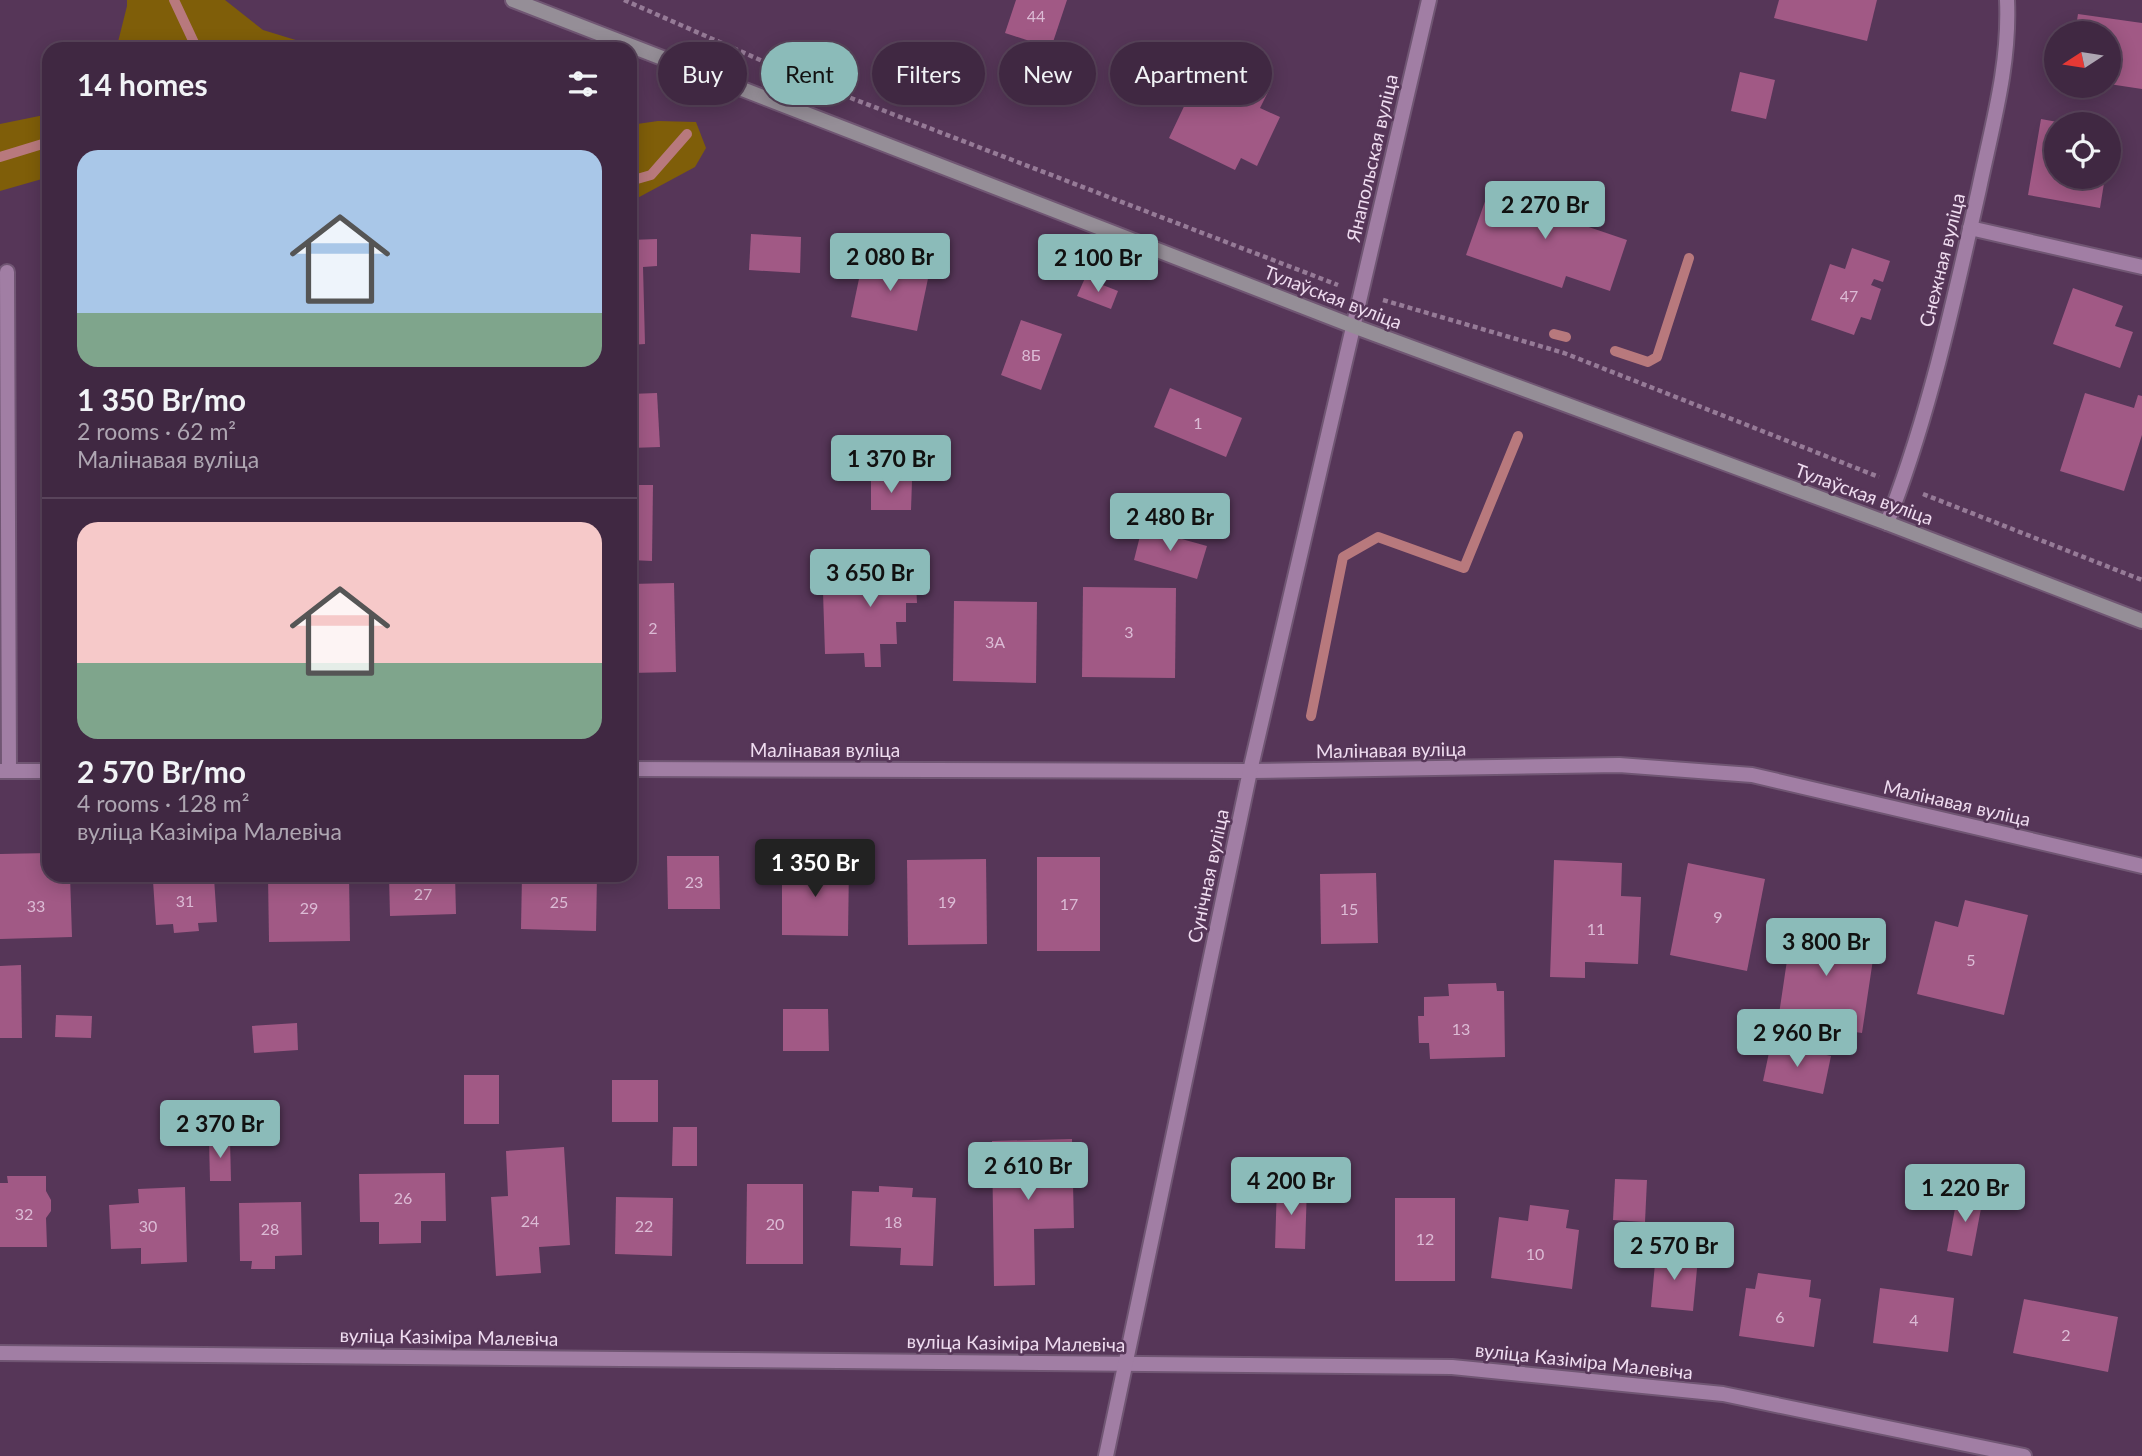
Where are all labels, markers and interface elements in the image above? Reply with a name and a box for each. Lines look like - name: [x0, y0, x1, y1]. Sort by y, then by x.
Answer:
- house number: 44: [1027, 6, 1045, 25]
- north arrow: [2044, 21, 2121, 98]
- map controls: [2044, 21, 2121, 189]
- chip: Buy: [658, 42, 747, 105]
- chip: Rent: [761, 42, 858, 105]
- chip: Filters: [872, 42, 985, 105]
- chip: New: [999, 42, 1096, 105]
- chip: Apartment: [1110, 42, 1272, 105]
- icon: filters: [564, 65, 602, 103]
- text: 14 homes: [77, 66, 208, 102]
- street label: Янапольская вуліца: [1341, 72, 1402, 245]
- button: locate: [2044, 112, 2121, 189]
- pin: 2 270 Br: [1473, 182, 1617, 241]
- text: 2 270 Br: [1501, 190, 1589, 218]
- street label: Снежная вуліца: [1914, 190, 1969, 329]
- icon: home: [277, 196, 403, 322]
- pin: 2 080 Br: [818, 233, 962, 293]
- pin: 2 100 Br: [1026, 234, 1170, 294]
- text: 2 080 Br: [846, 242, 934, 270]
- text: 2 100 Br: [1054, 243, 1142, 271]
- street label: Тулаўская вуліца: [1261, 260, 1405, 333]
- house number: 47: [1840, 286, 1858, 305]
- house number: 8Б: [1021, 345, 1041, 364]
- text: 1 350 Br/mo: [77, 381, 246, 417]
- house number: 1: [1193, 413, 1203, 432]
- text: 2 rooms · 62 m²: [77, 417, 236, 445]
- pin: 1 370 Br: [819, 435, 963, 495]
- text: 1 370 Br: [847, 444, 935, 472]
- text: Малінавая вуліца: [77, 445, 259, 473]
- street label: Тулаўская вуліца: [1792, 458, 1937, 529]
- pin: 2 480 Br: [1098, 494, 1242, 553]
- text: 2 480 Br: [1126, 502, 1214, 530]
- pin: 3 650 Br: [798, 550, 942, 609]
- text: 3 650 Br: [826, 558, 914, 586]
- icon: home: [277, 568, 403, 694]
- house number: 2: [648, 618, 658, 637]
- house number: 3: [1124, 622, 1134, 641]
- house number: 3А: [985, 632, 1005, 651]
- street label: Малінавая вуліца: [1316, 737, 1466, 762]
- street label: Малінавая вуліца: [750, 738, 900, 761]
- text: 2 570 Br/mo: [77, 753, 246, 789]
- street label: Малінавая вуліца: [1881, 774, 2033, 831]
- text: 4 rooms · 128 m²: [77, 789, 249, 817]
- street label: Сунічная вуліца: [1182, 807, 1233, 945]
- text: вуліца Казіміра Малевіча: [77, 817, 342, 845]
- pin: 1 350 Br: [743, 839, 887, 899]
- text: 1 350 Br: [771, 848, 859, 876]
- house number: 23: [685, 872, 703, 891]
- house number: 27: [414, 884, 432, 903]
- house number: 31: [176, 891, 194, 910]
- house number: 25: [550, 892, 568, 911]
- house number: 19: [938, 892, 956, 911]
- house number: 17: [1060, 894, 1078, 913]
- house number: 33: [27, 896, 45, 915]
- house number: 29: [300, 898, 318, 917]
- house number: 15: [1340, 899, 1358, 918]
- house number: 9: [1713, 907, 1723, 926]
- pin: 3 800 Br: [1754, 918, 1898, 978]
- house number: 11: [1587, 919, 1605, 938]
- text: 3 800 Br: [1782, 927, 1870, 955]
- house number: 5: [1966, 950, 1976, 969]
- pin: 2 960 Br: [1725, 1010, 1869, 1069]
- text: 2 960 Br: [1753, 1018, 1841, 1046]
- house number: 13: [1452, 1019, 1470, 1038]
- pin: 2 370 Br: [148, 1100, 292, 1160]
- text: 2 370 Br: [176, 1109, 264, 1137]
- pin: 2 610 Br: [956, 1142, 1100, 1202]
- text: 2 610 Br: [984, 1151, 1072, 1179]
- pin: 4 200 Br: [1219, 1158, 1363, 1217]
- pin: 1 220 Br: [1893, 1164, 2037, 1224]
- text: 4 200 Br: [1247, 1166, 1335, 1194]
- text: 1 220 Br: [1921, 1173, 2009, 1201]
- house number: 26: [394, 1188, 412, 1207]
- house number: 32: [15, 1204, 33, 1223]
- house number: 24: [521, 1211, 539, 1230]
- house number: 18: [884, 1212, 902, 1231]
- house number: 20: [766, 1214, 784, 1233]
- house number: 30: [139, 1216, 157, 1235]
- house number: 22: [635, 1216, 653, 1235]
- house number: 28: [261, 1219, 279, 1238]
- pin: 2 570 Br: [1602, 1222, 1746, 1282]
- house number: 12: [1416, 1229, 1434, 1248]
- text: 2 570 Br: [1630, 1231, 1718, 1259]
- house number: 10: [1526, 1244, 1544, 1263]
- house number: 6: [1775, 1307, 1785, 1326]
- house number: 4: [1909, 1310, 1919, 1329]
- street label: вуліца Казіміра Малевіча: [339, 1323, 559, 1350]
- house number: 2: [2061, 1325, 2071, 1344]
- street label: вуліца Казіміра Малевіча: [906, 1329, 1126, 1356]
- street label: вуліца Казіміра Малевіча: [1474, 1338, 1694, 1383]

